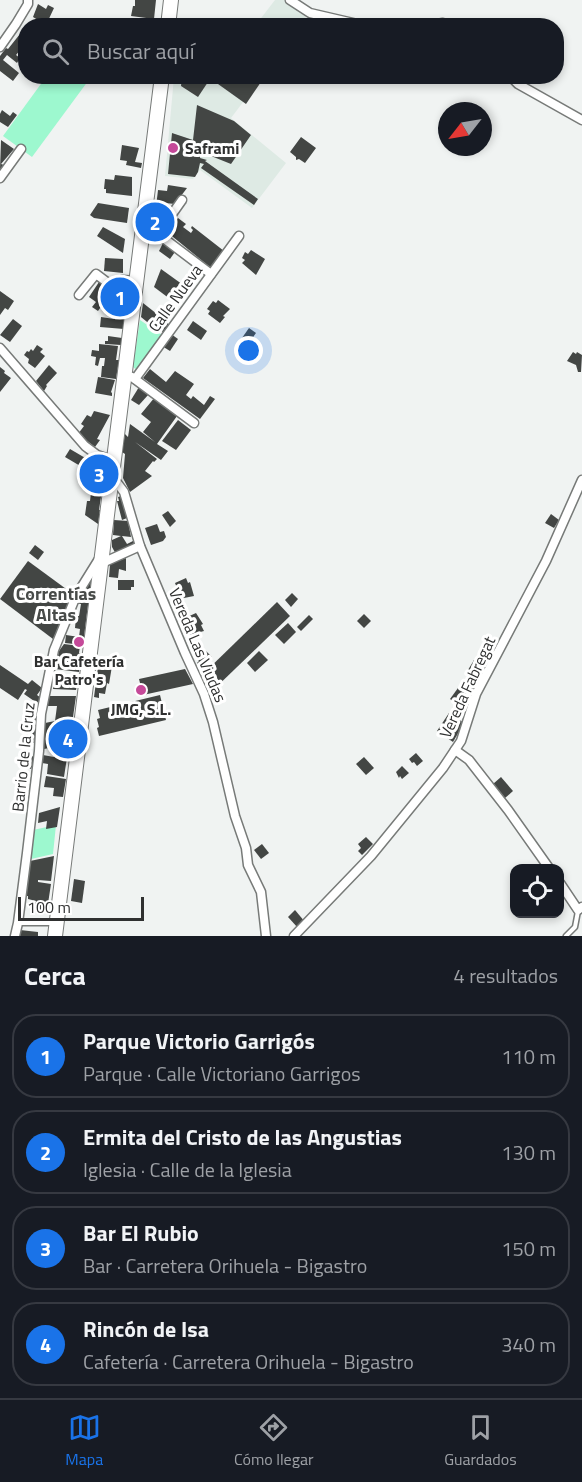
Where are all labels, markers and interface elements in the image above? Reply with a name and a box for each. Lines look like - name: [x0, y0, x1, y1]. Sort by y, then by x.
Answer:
- search box: [18, 18, 564, 84]
- text: Buscar aquí: [87, 34, 195, 68]
- icon: search: [39, 35, 72, 68]
- north arrow: [438, 102, 492, 156]
- place label: Saframi: [185, 136, 239, 160]
- marker: Saframi: [166, 141, 180, 155]
- pin: 2: [136, 200, 174, 244]
- street label: Calle Nueva: [142, 259, 208, 337]
- pin: 1: [100, 274, 140, 320]
- your location: [234, 336, 263, 365]
- pin: 3: [80, 452, 118, 496]
- district label: Correntías Altas: [16, 580, 96, 628]
- street label: Vereda Las Viudas: [163, 584, 233, 706]
- street label: Vereda Fabregat: [433, 632, 501, 742]
- marker: Bar Cafetería Patro's: [72, 635, 86, 649]
- place label: Bar Cafetería Patro's: [34, 649, 124, 691]
- marker: JMG, S.L.: [134, 683, 148, 697]
- place label: JMG, S.L.: [111, 697, 171, 721]
- street label: Barrio de la Cruz: [5, 701, 41, 813]
- pin: 4: [48, 716, 88, 762]
- map controls: [510, 864, 564, 918]
- button: locate: [510, 864, 564, 918]
- scale bar: [18, 894, 144, 922]
- text: 100 m: [27, 895, 71, 919]
- text: Cerca: [24, 956, 86, 995]
- text: 4 resultados: [454, 960, 558, 991]
- text: Parque Victorio Garrigós: [83, 1024, 315, 1058]
- text: 1: [40, 1041, 51, 1072]
- text: 110 m: [501, 1041, 556, 1072]
- text: Parque · Calle Victoriano Garrigos: [83, 1058, 361, 1089]
- text: Ermita del Cristo de las Angustias: [83, 1120, 402, 1154]
- text: 2: [40, 1137, 51, 1168]
- text: 130 m: [501, 1137, 556, 1168]
- text: Iglesia · Calle de la Iglesia: [83, 1154, 292, 1185]
- text: Bar El Rubio: [83, 1216, 199, 1250]
- text: 3: [40, 1233, 51, 1264]
- text: 150 m: [501, 1233, 556, 1264]
- text: Bar · Carretera Orihuela - Bigastro: [83, 1250, 367, 1281]
- text: Rincón de Isa: [83, 1312, 209, 1346]
- text: 4: [40, 1329, 51, 1360]
- text: 340 m: [501, 1329, 556, 1360]
- text: Cafetería · Carretera Orihuela - Bigastro: [83, 1346, 414, 1377]
- tab: Mapa: [65, 1411, 103, 1471]
- tab: Cómo llegar: [234, 1411, 313, 1471]
- tab: Guardados: [444, 1411, 517, 1471]

